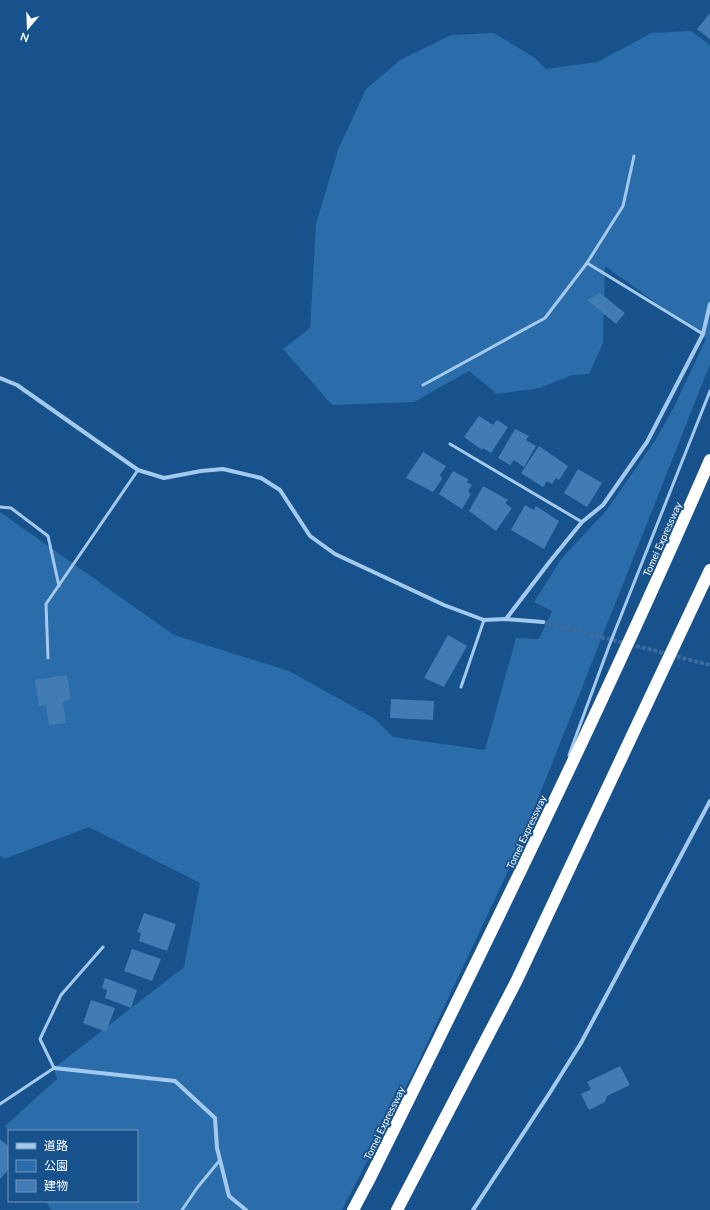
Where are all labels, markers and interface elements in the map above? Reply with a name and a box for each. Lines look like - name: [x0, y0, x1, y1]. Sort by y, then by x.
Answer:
- north arrow: [8, 8, 48, 48]
- text: N: [18, 30, 31, 45]
- street label: Tomei Expressway: [640, 499, 684, 578]
- street label: Tomei Expressway: [504, 792, 549, 871]
- street label: Tomei Expressway: [361, 1083, 407, 1162]
- legend: [8, 1130, 138, 1202]
- text: 道路: [44, 1138, 68, 1153]
- text: 公園: [44, 1158, 68, 1173]
- text: 建物: [44, 1178, 68, 1193]

